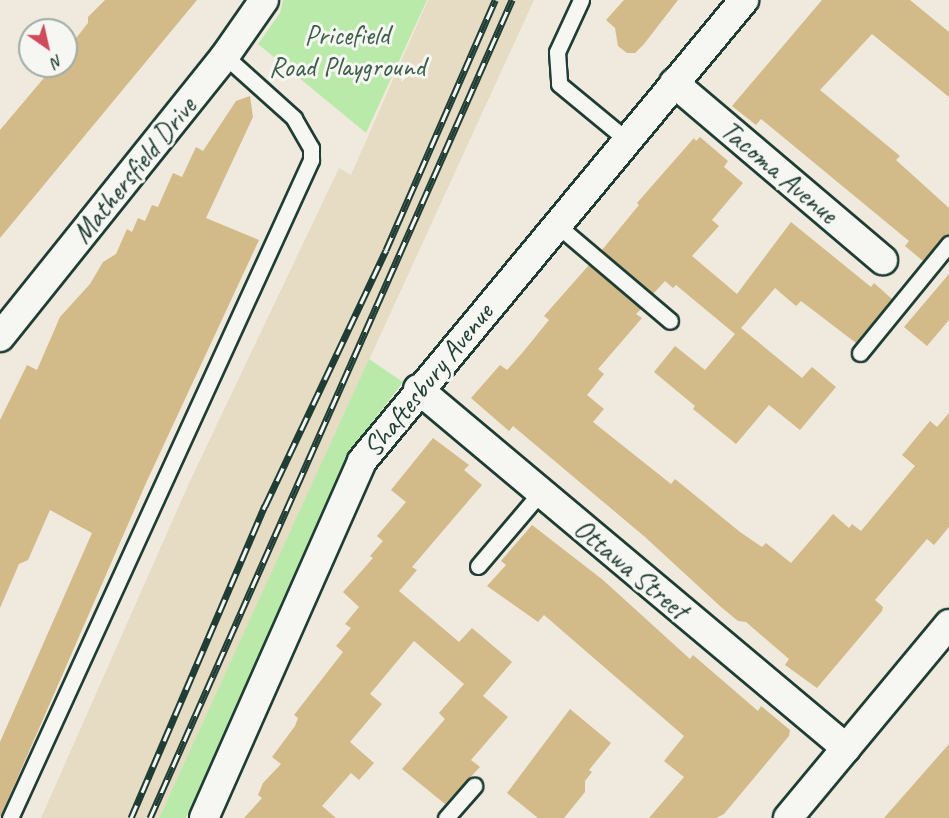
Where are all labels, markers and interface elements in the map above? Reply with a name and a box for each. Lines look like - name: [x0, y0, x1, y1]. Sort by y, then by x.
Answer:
- north arrow: [18, 18, 78, 78]
- park label: Pricefield Road Playground: [268, 18, 426, 84]
- text: N: [47, 50, 67, 72]
- street label: Mathersfield Drive: [65, 90, 203, 250]
- street label: Tacoma Avenue: [714, 113, 844, 231]
- street label: Shaftesbury Avenue: [356, 297, 500, 463]
- street label: Ottawa Street: [567, 512, 695, 626]

